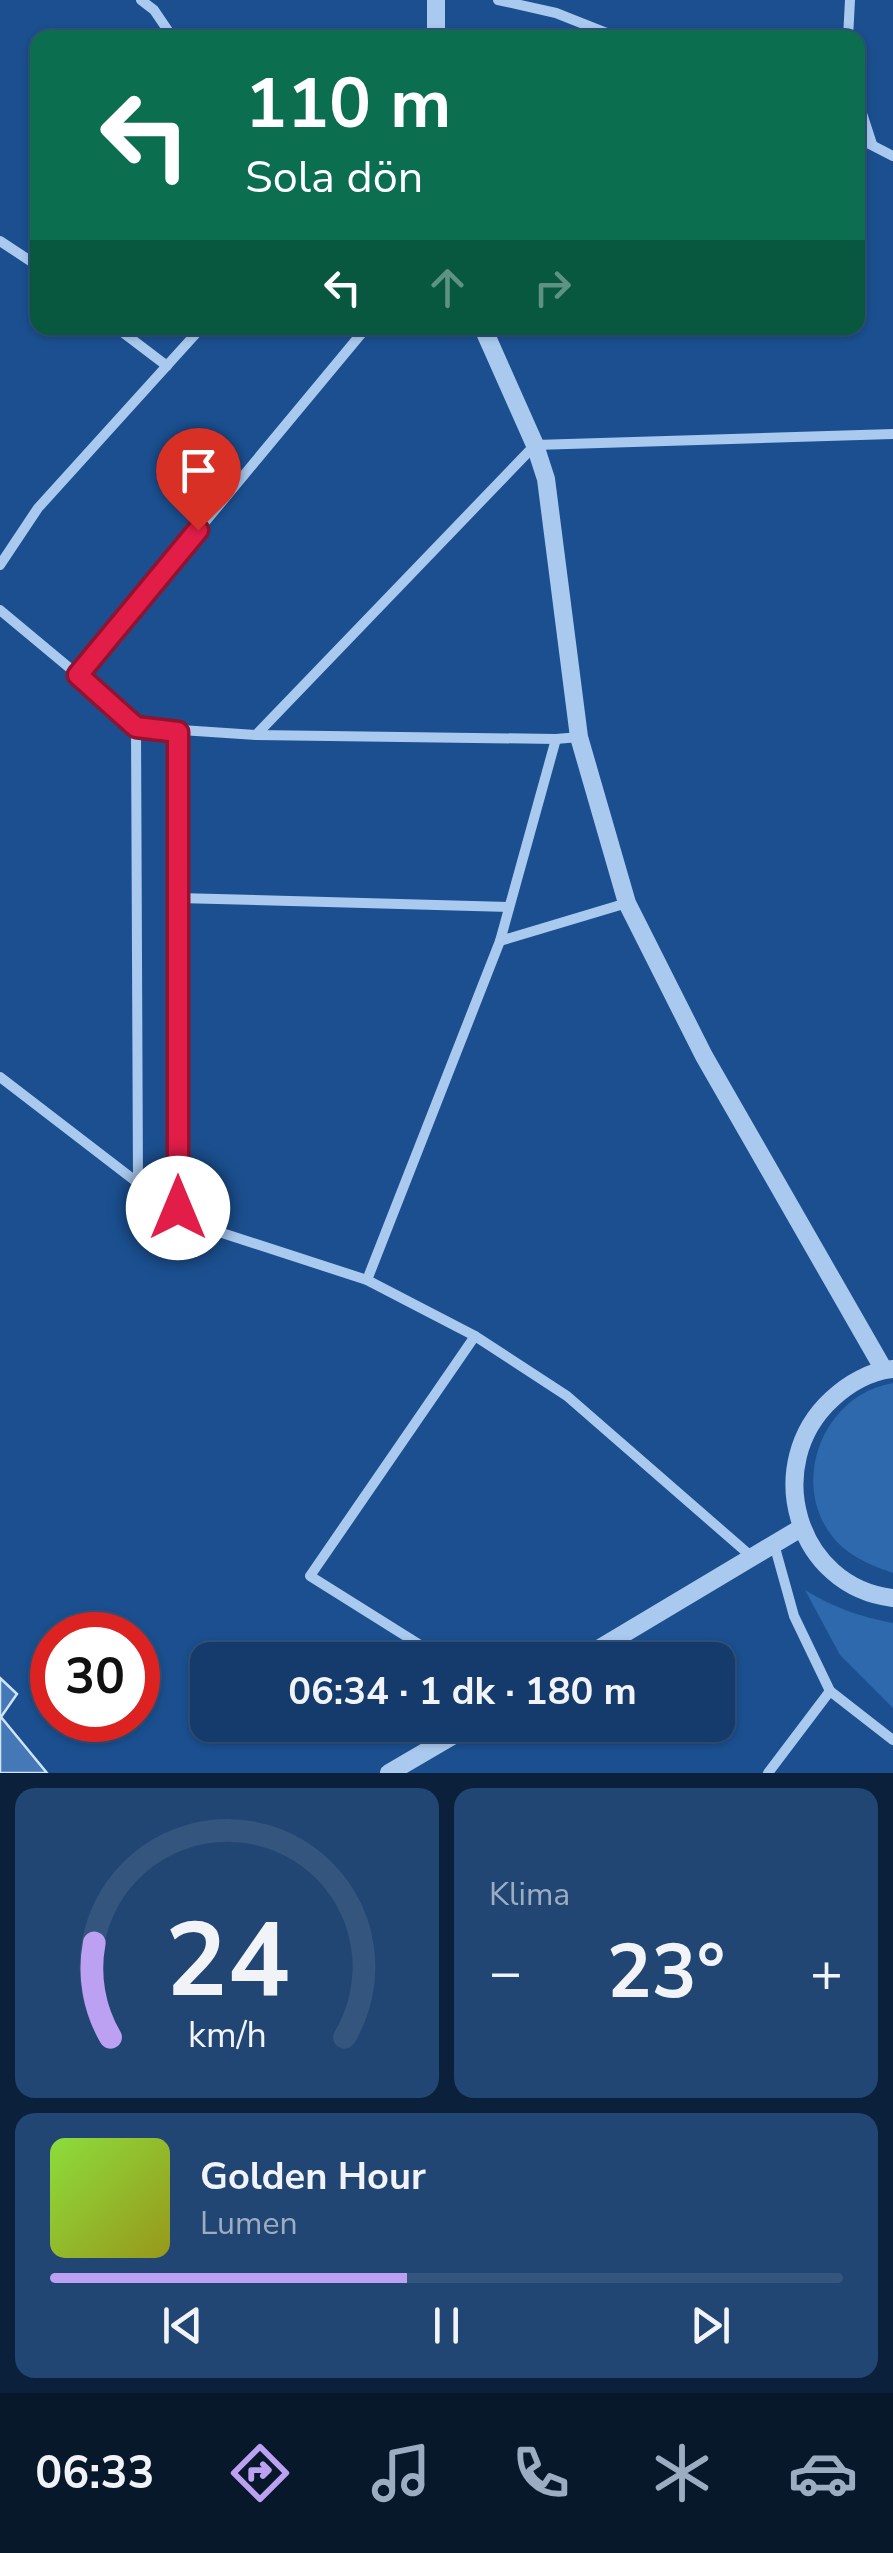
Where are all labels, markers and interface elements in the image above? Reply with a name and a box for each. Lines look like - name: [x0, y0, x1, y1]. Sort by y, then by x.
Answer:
- text: 110 m: [245, 56, 451, 152]
- icon: left: [80, 70, 210, 200]
- text: Sola dön: [245, 147, 423, 208]
- icon: left: [315, 260, 370, 315]
- icon: ahead: [420, 260, 475, 315]
- icon: right: [525, 260, 580, 315]
- pin: [156, 428, 241, 531]
- icon: arrive: [171, 443, 226, 498]
- position arrow: [126, 1156, 230, 1260]
- speed limit sign: 30: [30, 1612, 160, 1742]
- text: 06:34 · 1 dk · 180 m: [288, 1666, 637, 1717]
- text: Klima: [489, 1873, 570, 1916]
- text: 24: [165, 1890, 289, 2032]
- text: 23°: [607, 1921, 725, 2023]
- text: −: [489, 1935, 522, 2010]
- text: +: [810, 1935, 843, 2010]
- text: km/h: [188, 2011, 266, 2060]
- text: Golden Hour: [200, 2151, 426, 2202]
- text: Lumen: [200, 2202, 298, 2245]
- icon: previous: [155, 2298, 210, 2353]
- icon: pause: [419, 2298, 474, 2353]
- icon: next: [683, 2298, 738, 2353]
- icon: directions: [225, 2438, 295, 2508]
- icon: music: [366, 2438, 436, 2508]
- icon: phone: [506, 2438, 576, 2508]
- icon: climate: [647, 2438, 717, 2508]
- icon: car: [788, 2438, 858, 2508]
- text: 06:33: [35, 2443, 154, 2504]

